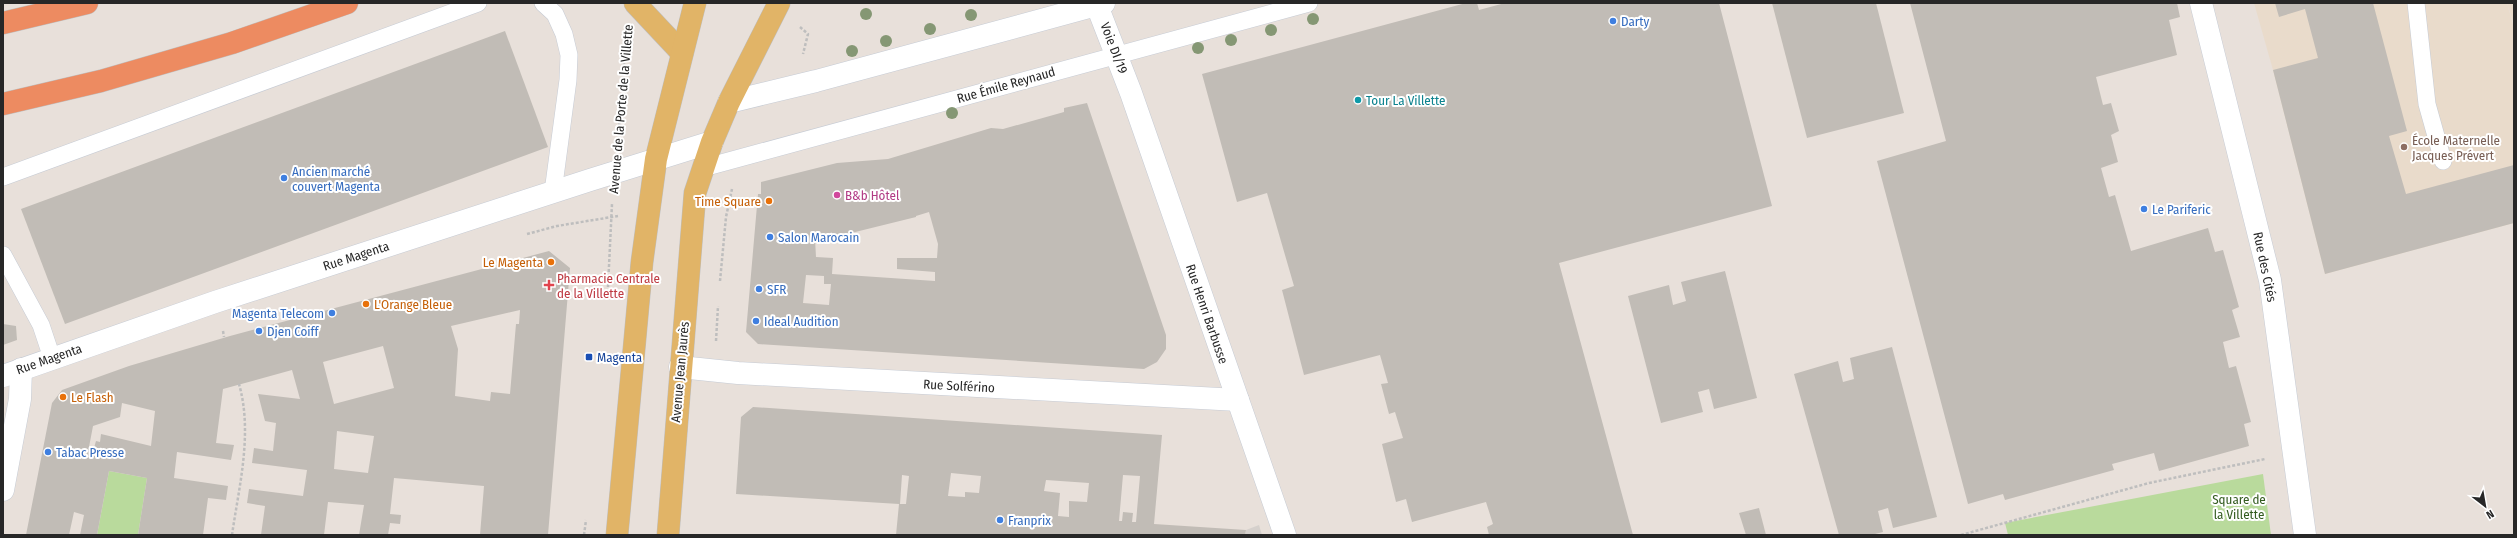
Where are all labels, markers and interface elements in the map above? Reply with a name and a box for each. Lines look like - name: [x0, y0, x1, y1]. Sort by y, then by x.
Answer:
- place label: Darty: [1621, 14, 1650, 29]
- marker: Darty: [1608, 16, 1618, 26]
- street label: Voie DI/19: [1097, 20, 1131, 76]
- street label: Avenue de la Porte de la Villette: [606, 24, 636, 194]
- street label: Rue Émile Reynaud: [955, 64, 1057, 106]
- place label: Tour La Villette: [1366, 93, 1445, 108]
- marker: Tour La Villette: [1353, 95, 1363, 105]
- place label: École Maternelle Jacques Prévert: [2412, 133, 2500, 163]
- marker: École Maternelle Jacques Prévert: [2399, 142, 2409, 152]
- place label: Ancien marché couvert Magenta: [292, 164, 380, 194]
- marker: Ancien marché couvert Magenta: [279, 173, 289, 183]
- place label: B&b Hôtel: [845, 188, 900, 203]
- marker: B&b Hôtel: [832, 190, 842, 200]
- place label: Time Square: [695, 194, 761, 209]
- marker: Time Square: [764, 196, 774, 206]
- place label: Le Pariferic: [2152, 202, 2211, 217]
- marker: Le Pariferic: [2139, 204, 2149, 214]
- place label: Salon Marocain: [778, 230, 859, 245]
- street label: Rue des Cités: [2250, 231, 2280, 304]
- marker: Salon Marocain: [765, 232, 775, 242]
- street label: Rue Magenta: [321, 238, 391, 274]
- place label: Le Magenta: [483, 255, 543, 270]
- marker: Le Magenta: [546, 257, 556, 267]
- street label: Rue Henri Barbusse: [1183, 262, 1231, 366]
- place label: Pharmacie Centrale de la Villette: [557, 271, 660, 301]
- marker: Pharmacie Centrale de la Villette: [544, 280, 554, 290]
- place label: SFR: [767, 282, 786, 297]
- marker: SFR: [754, 284, 764, 294]
- place label: L'Orange Bleue: [374, 297, 452, 312]
- marker: L'Orange Bleue: [361, 299, 371, 309]
- place label: Magenta Telecom: [232, 306, 324, 321]
- marker: Magenta Telecom: [327, 308, 337, 318]
- place label: Ideal Audition: [764, 314, 839, 329]
- marker: Ideal Audition: [751, 316, 761, 326]
- street label: Avenue Jean Jaurès: [668, 321, 692, 423]
- place label: Djen Coiff: [267, 324, 320, 339]
- marker: Djen Coiff: [254, 326, 264, 336]
- street label: Rue Magenta: [14, 341, 84, 377]
- place label: Magenta: [597, 350, 642, 365]
- marker: Magenta: [584, 352, 594, 362]
- street label: Rue Solférino: [923, 377, 995, 395]
- place label: Le Flash: [71, 390, 114, 405]
- marker: Le Flash: [58, 392, 68, 402]
- place label: Tabac Presse: [56, 445, 124, 460]
- marker: Tabac Presse: [43, 447, 53, 457]
- north arrow: [2465, 486, 2505, 526]
- park label: Square de la Villette: [2212, 492, 2266, 522]
- text: N: [2484, 507, 2496, 521]
- place label: Franprix: [1008, 513, 1051, 528]
- marker: Franprix: [995, 515, 1005, 525]

